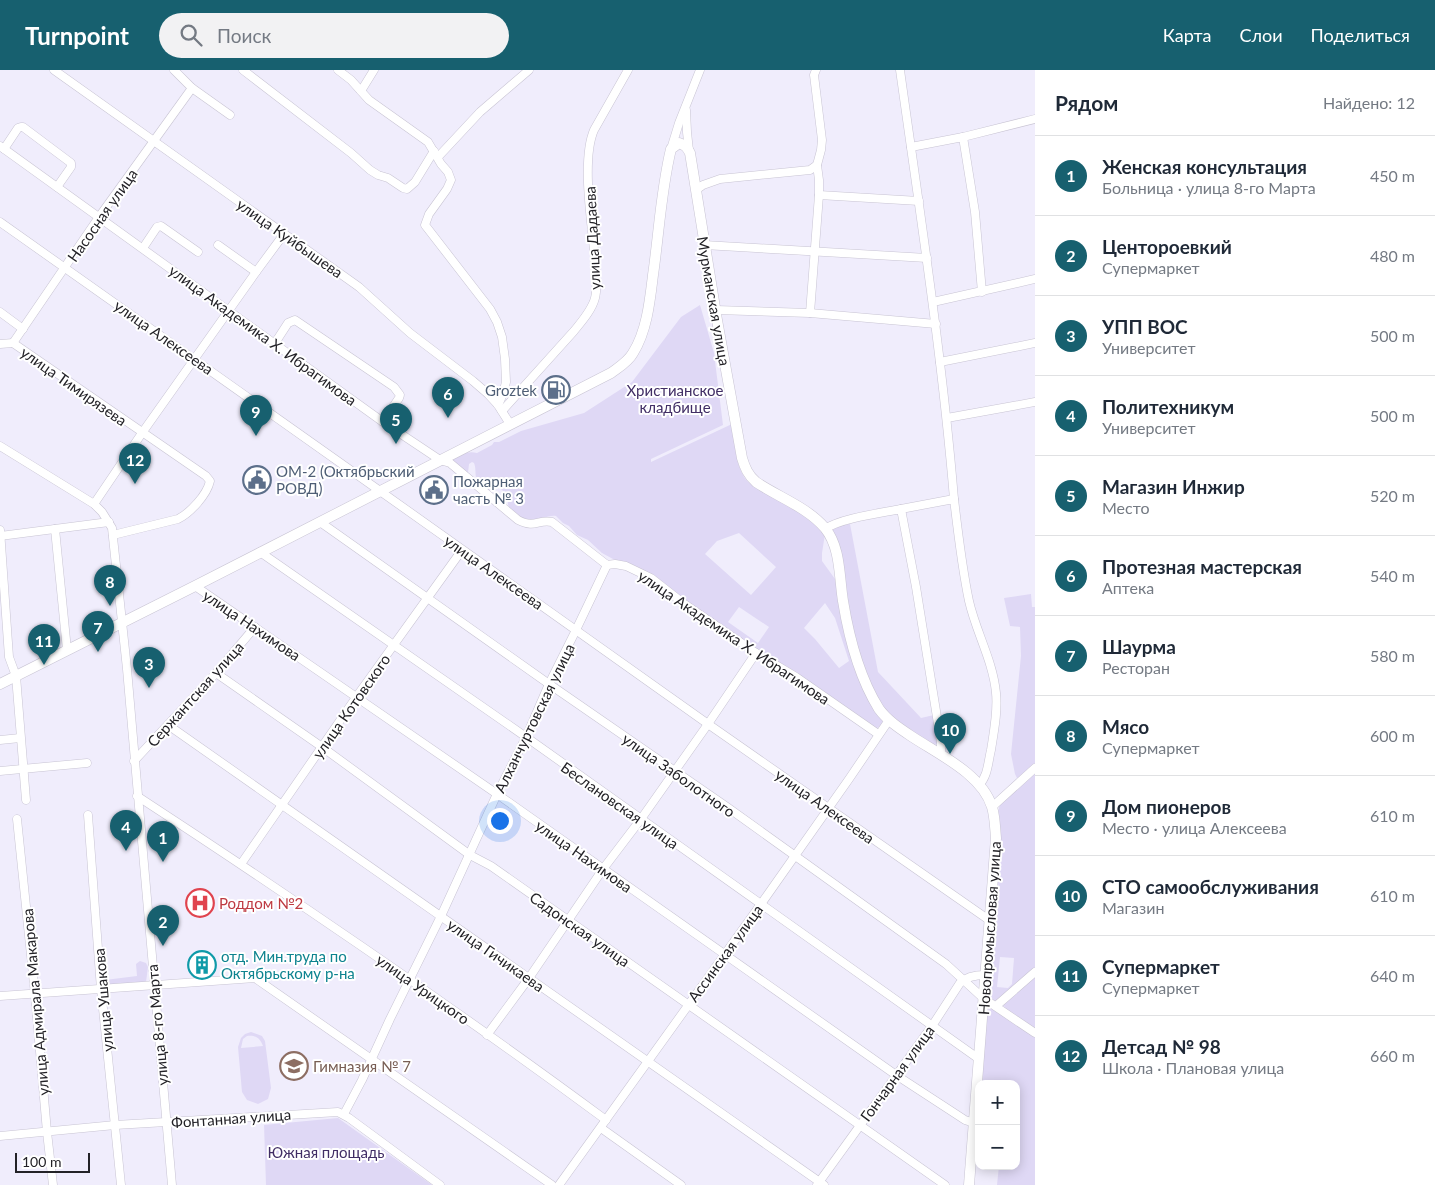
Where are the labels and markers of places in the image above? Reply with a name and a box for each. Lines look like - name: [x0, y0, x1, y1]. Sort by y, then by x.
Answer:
- fuel station icon: Groztek: [541, 375, 571, 405]
- pin: 6: [432, 377, 464, 418]
- place label: Groztek: [485, 381, 537, 399]
- pin: 9: [240, 395, 272, 436]
- pin: 5: [380, 403, 412, 444]
- pin: 12: [119, 443, 151, 484]
- place label: ОМ-2 (Октябрьский РОВД): [276, 462, 415, 497]
- public building icon: ОМ-2 (Октябрьский РОВД): [242, 465, 272, 495]
- place label: Пожарная часть № 3: [453, 472, 524, 507]
- public building icon: Пожарная часть № 3: [419, 475, 449, 505]
- pin: 8: [94, 565, 126, 606]
- pin: 7: [82, 611, 114, 652]
- pin: 11: [28, 624, 60, 665]
- pin: 3: [133, 647, 165, 688]
- pin: 10: [934, 713, 966, 754]
- pin: 4: [110, 810, 142, 851]
- pin: 1: [147, 821, 179, 862]
- hospital icon: Роддом №2: [185, 888, 215, 918]
- place label: Роддом №2: [219, 894, 303, 912]
- pin: 2: [147, 905, 179, 946]
- place label: отд. Мин.труда по Октябрьскому р-на: [221, 947, 355, 982]
- building icon: отд. Мин.труда по Октябрьскому р-на: [187, 950, 217, 980]
- school or university icon: Гимназия № 7: [279, 1051, 309, 1081]
- place label: Гимназия № 7: [313, 1057, 411, 1075]

